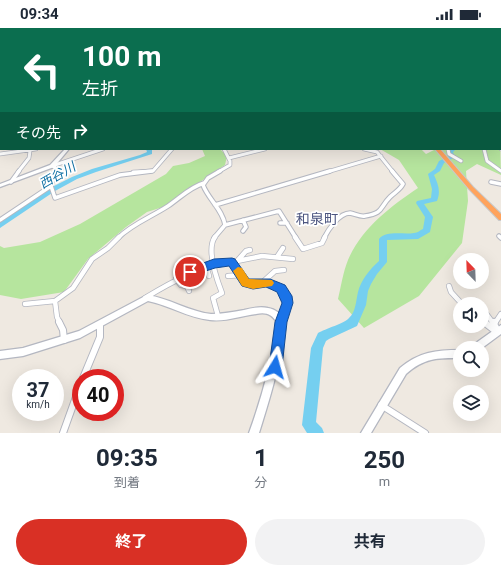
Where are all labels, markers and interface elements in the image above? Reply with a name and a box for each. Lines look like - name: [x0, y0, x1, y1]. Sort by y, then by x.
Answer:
- text: 09:34: [20, 5, 59, 23]
- text: 100 m: [82, 40, 161, 73]
- icon: left: [16, 44, 68, 96]
- text: 左折: [82, 78, 118, 99]
- icon: right: [69, 120, 91, 142]
- text: その先: [16, 124, 61, 142]
- water label: 西谷川: [37, 158, 80, 192]
- district label: 和泉町: [296, 211, 338, 227]
- north arrow: [453, 253, 489, 289]
- map controls: [453, 253, 489, 421]
- pin: [173, 255, 207, 289]
- icon: arrive: [179, 261, 201, 283]
- button: sound: [453, 297, 489, 333]
- button: search: [453, 341, 489, 377]
- position arrow: [254, 346, 296, 388]
- speed limit sign: 40: [72, 369, 124, 421]
- text: 37: [27, 378, 49, 402]
- button: layers: [453, 385, 489, 421]
- text: km/h: [26, 399, 50, 410]
- text: 09:35: [96, 444, 158, 472]
- text: 1: [254, 444, 268, 472]
- text: 250: [364, 446, 405, 474]
- text: m: [379, 474, 390, 489]
- text: 到着: [114, 475, 140, 490]
- text: 分: [254, 475, 267, 490]
- button: 終了: [16, 519, 247, 565]
- button: 共有: [255, 519, 485, 565]

